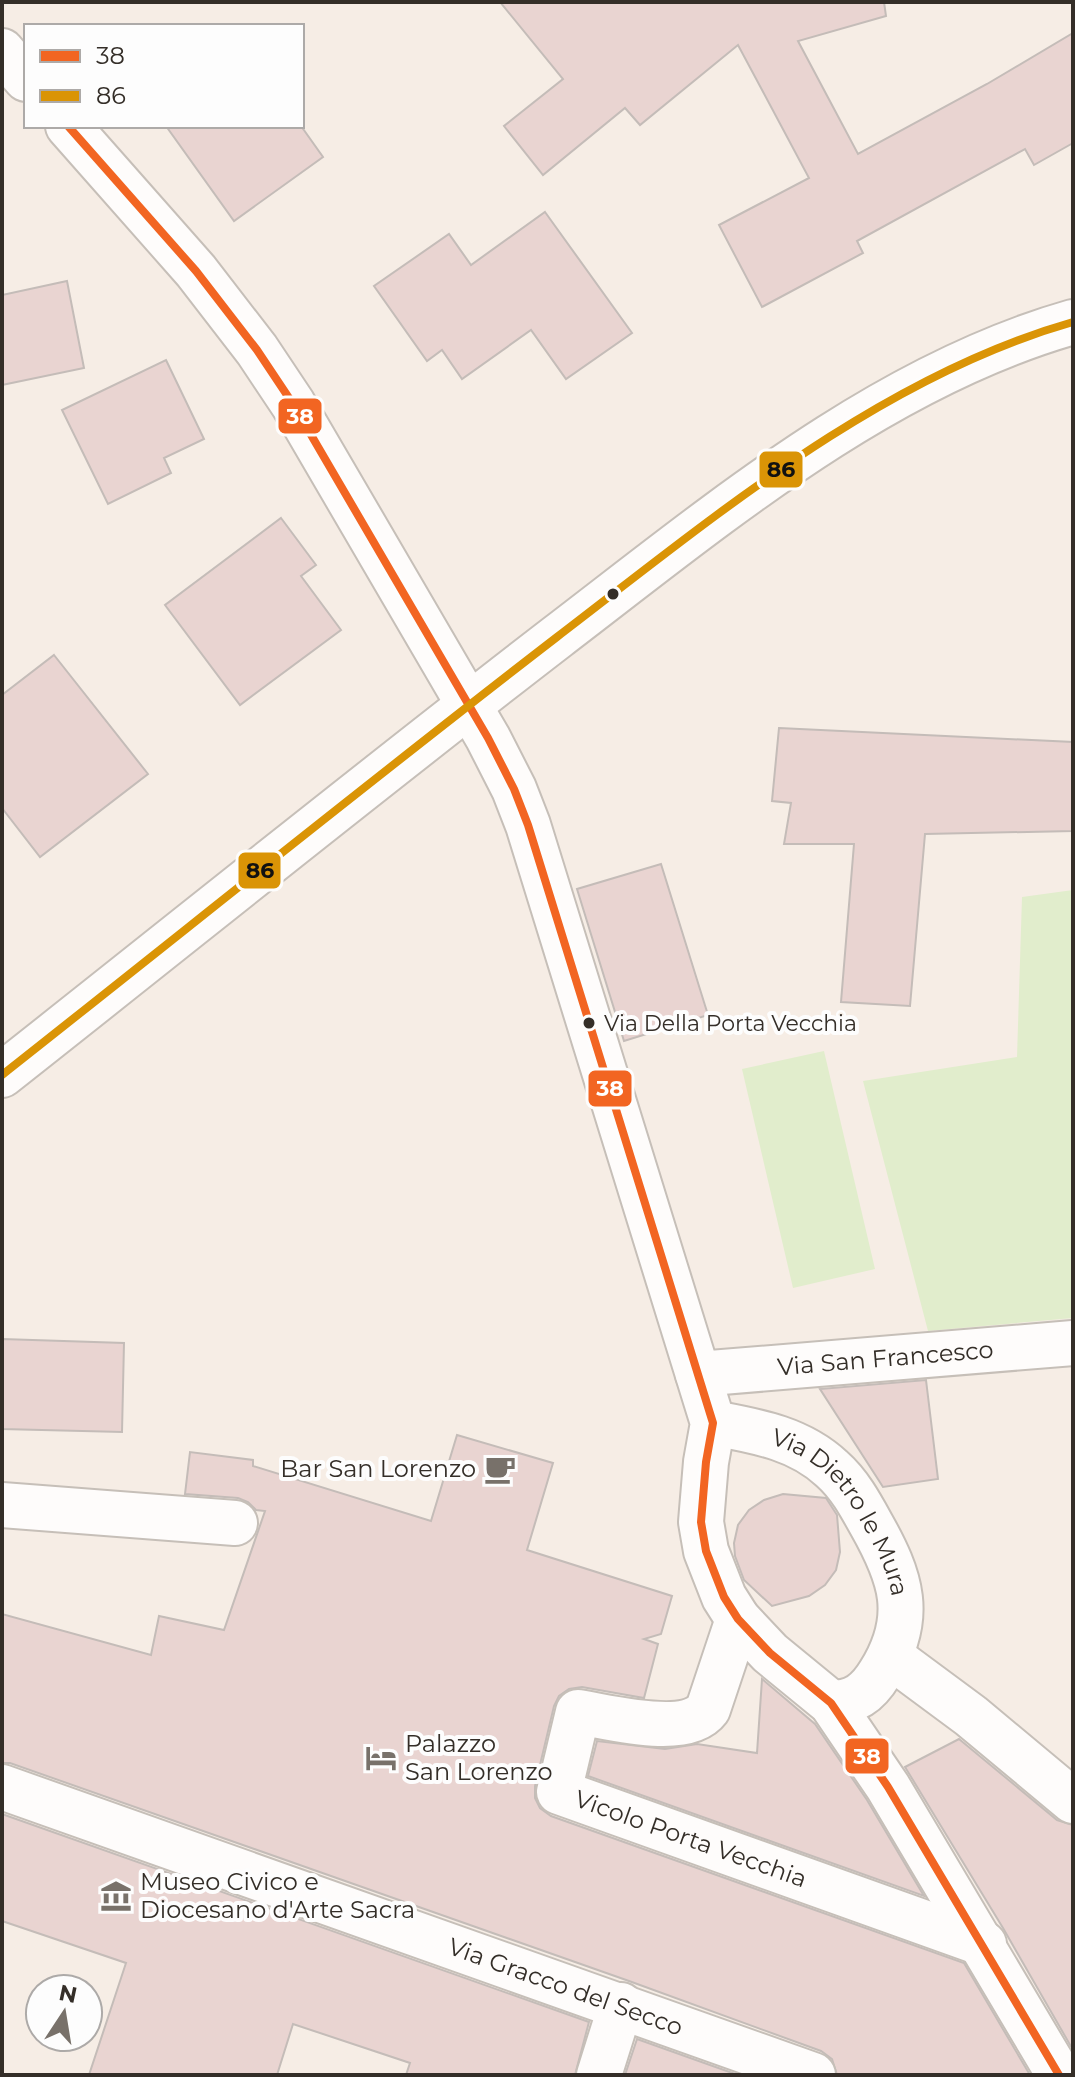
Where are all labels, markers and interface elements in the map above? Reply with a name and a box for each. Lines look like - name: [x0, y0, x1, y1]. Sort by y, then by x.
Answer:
- legend: [24, 24, 304, 128]
- text: 38: [96, 41, 125, 70]
- text: 86: [96, 81, 126, 110]
- line badge: 38: [277, 397, 323, 435]
- text: 38: [285, 403, 314, 430]
- line badge: 86: [758, 450, 804, 489]
- text: 86: [767, 456, 795, 483]
- unlabelled marker: [605, 586, 621, 602]
- line badge: 86: [237, 851, 282, 890]
- text: 86: [246, 857, 274, 884]
- place label: Via Della Porta Vecchia: [604, 1010, 857, 1037]
- marker: Via Della Porta Vecchia: [581, 1015, 597, 1031]
- line badge: 38: [587, 1069, 633, 1108]
- text: 38: [595, 1075, 624, 1102]
- street label: Via San Francesco: [776, 1335, 994, 1381]
- street label: Via Dietro le Mura: [768, 1422, 915, 1598]
- cafe icon: Bar San Lorenzo: [483, 1452, 517, 1486]
- place label: Bar San Lorenzo: [280, 1454, 476, 1483]
- place label: Palazzo San Lorenzo: [405, 1729, 553, 1786]
- line badge: 38: [844, 1737, 890, 1775]
- hotel icon: Palazzo San Lorenzo: [364, 1741, 398, 1775]
- text: 38: [852, 1743, 881, 1770]
- street label: Vicolo Porta Vecchia: [571, 1784, 811, 1893]
- place label: Museo Civico e Diocesano d'Arte Sacra: [140, 1867, 415, 1924]
- museum icon: Museo Civico e Diocesano d'Arte Sacra: [99, 1879, 133, 1913]
- street label: Via Gracco del Secco: [444, 1932, 687, 2042]
- north arrow: [24, 1973, 104, 2053]
- text: N: [57, 1979, 80, 2009]

